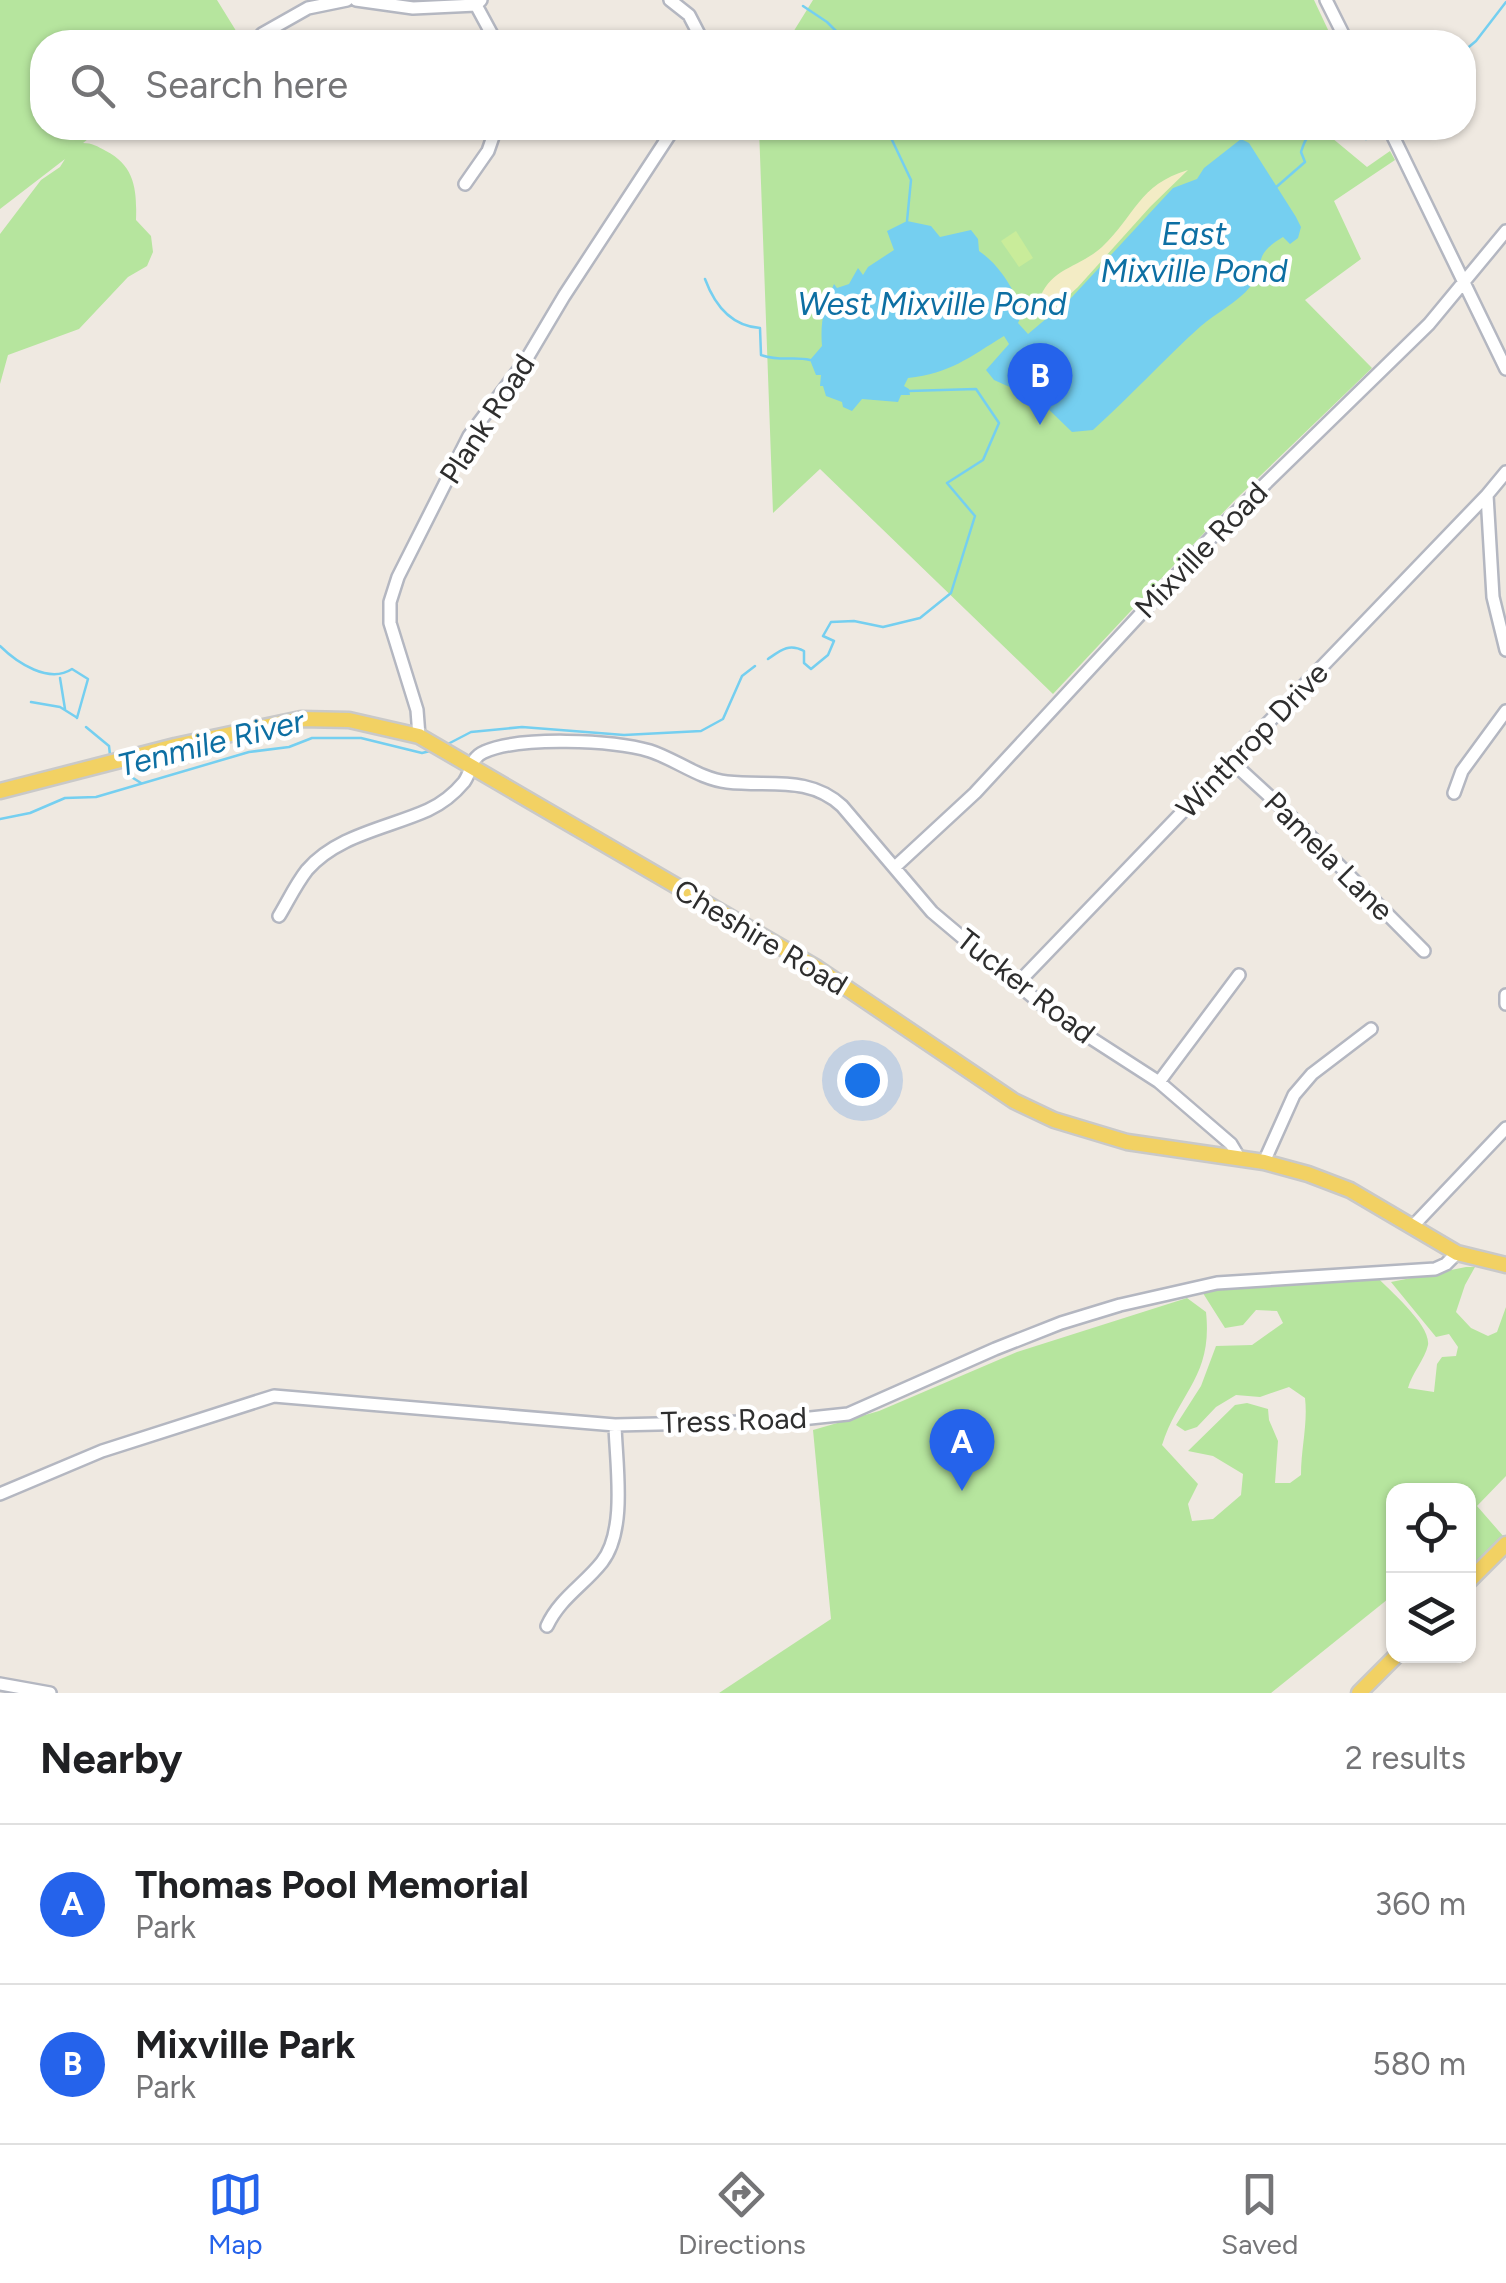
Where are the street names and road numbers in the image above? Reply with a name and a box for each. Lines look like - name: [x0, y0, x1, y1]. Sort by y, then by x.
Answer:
- street label: Plank Road: [431, 347, 543, 491]
- street label: Mixville Road: [1127, 474, 1275, 626]
- street label: Winthrop Drive: [1168, 654, 1336, 826]
- street label: Pamela Lane: [1257, 784, 1401, 928]
- street label: Cheshire Road: [668, 871, 854, 1003]
- street label: Tucker Road: [949, 921, 1103, 1051]
- street label: Tress Road: [660, 1399, 808, 1441]

